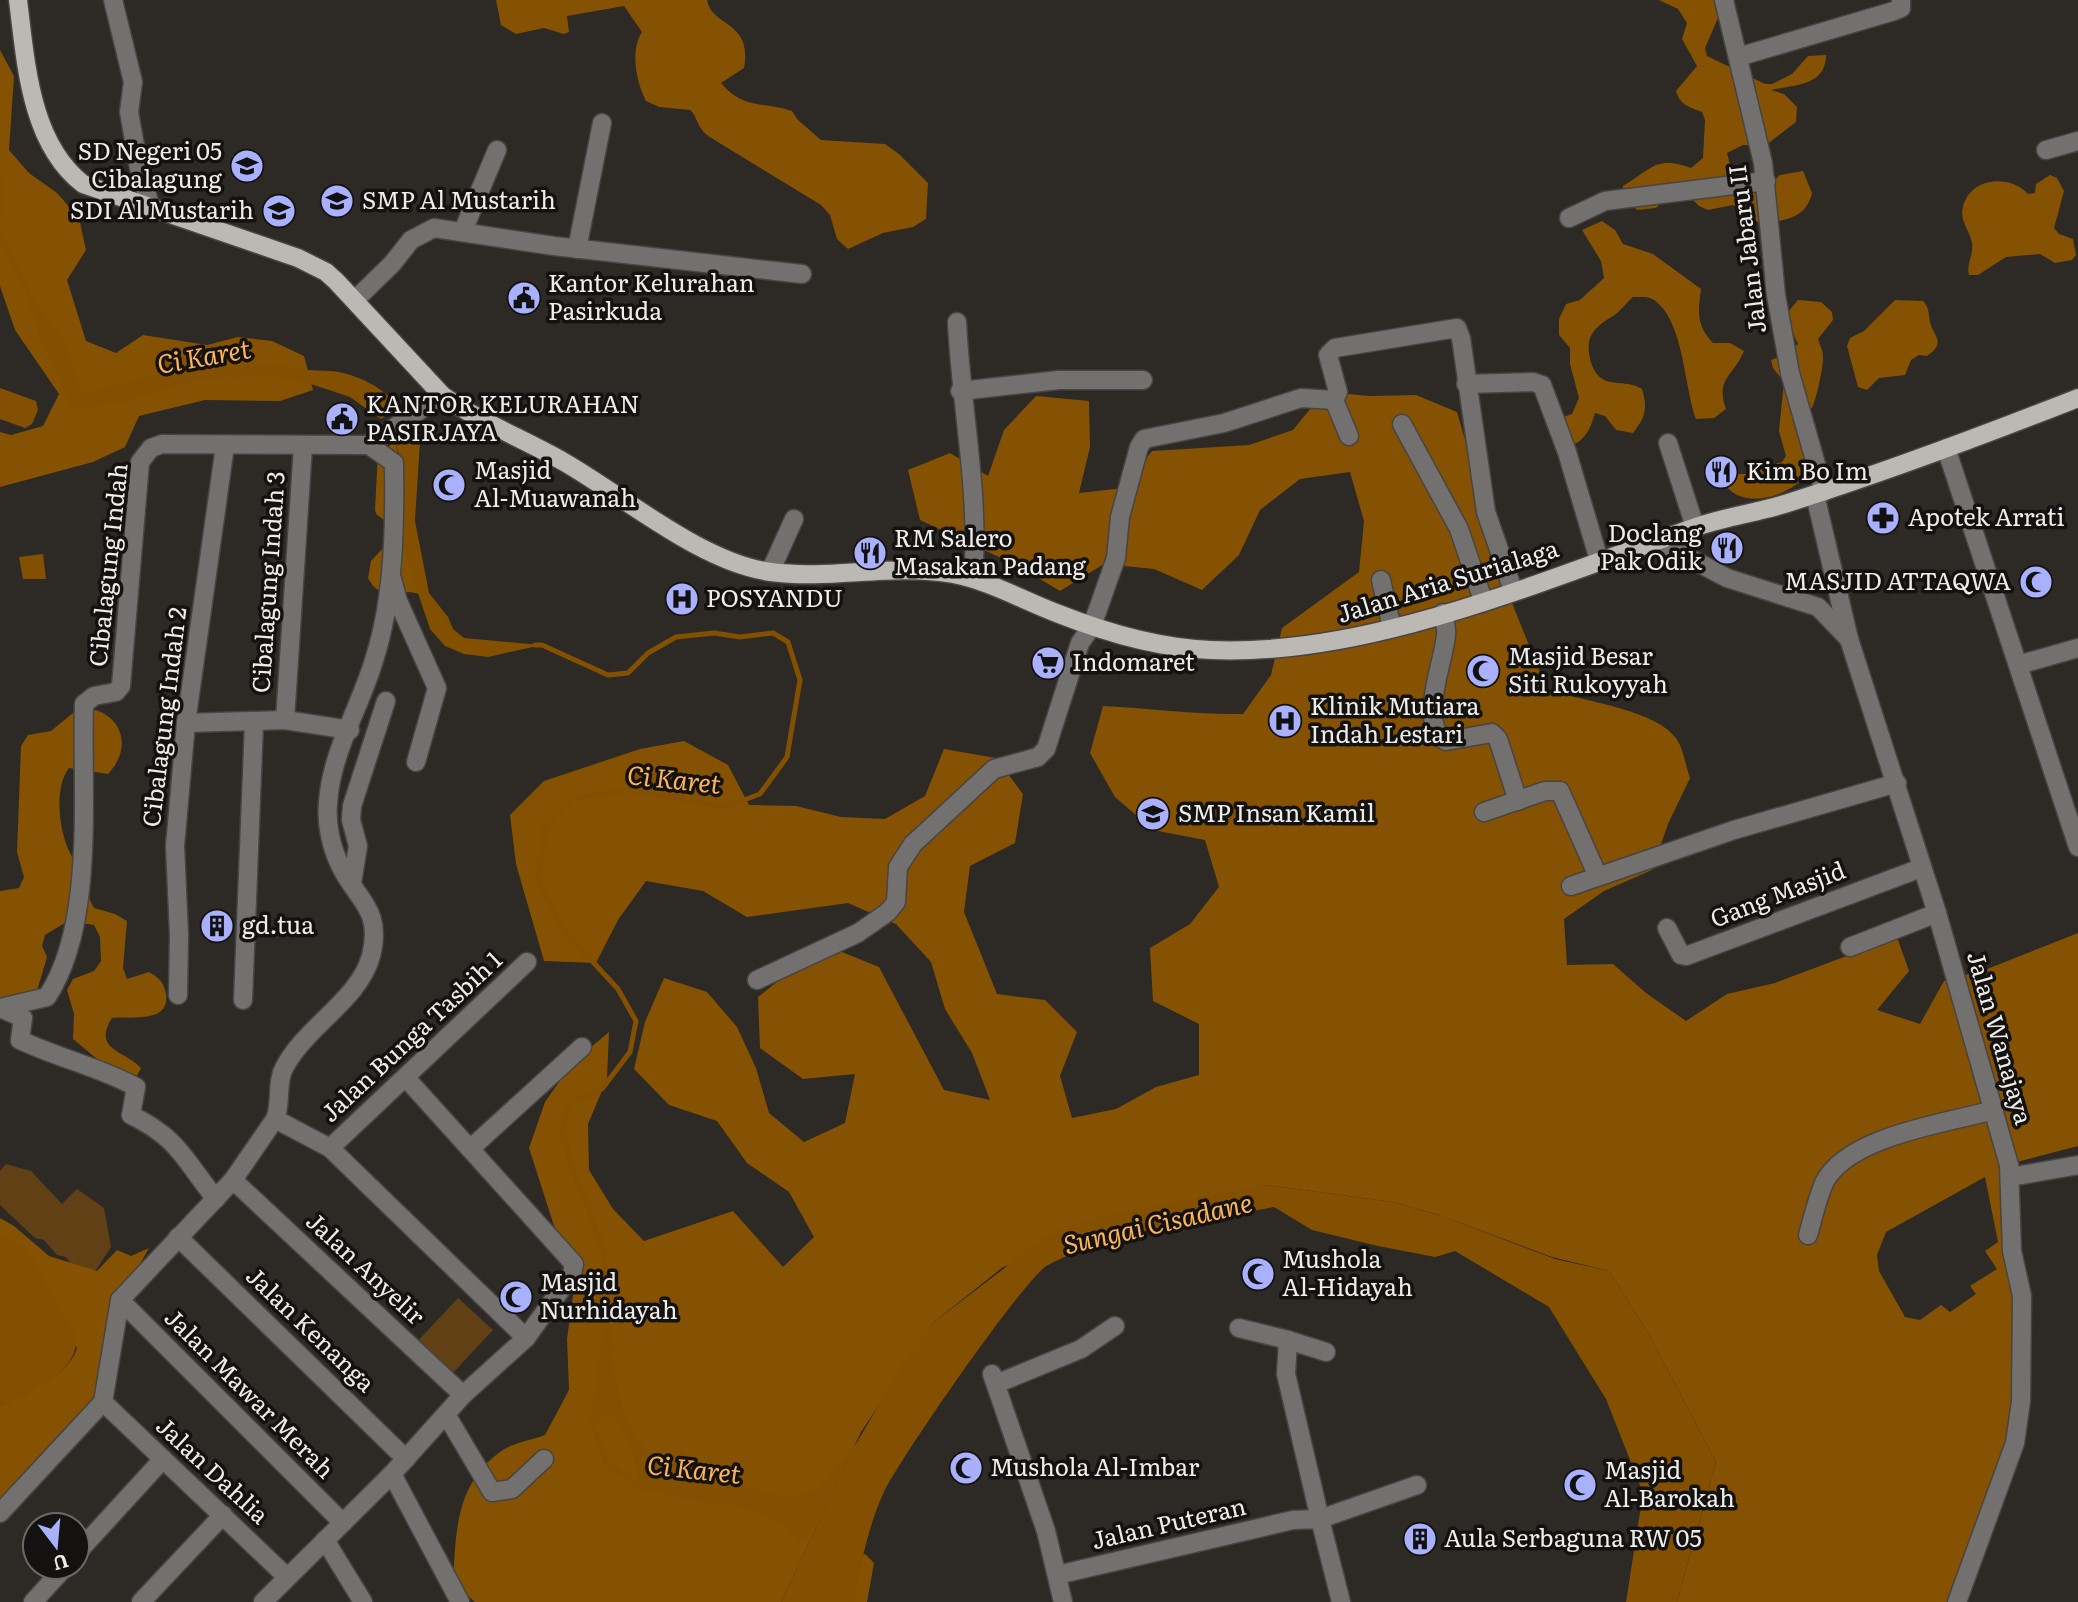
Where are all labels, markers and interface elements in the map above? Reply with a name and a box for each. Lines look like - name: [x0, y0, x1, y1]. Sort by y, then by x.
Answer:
- place label: SD Negeri 05 Cibalagung: [78, 132, 223, 195]
- school or university icon: SD Negeri 05 Cibalagung: [228, 147, 266, 185]
- street label: Jalan Jabaru II: [1718, 163, 1773, 336]
- place label: SMP Al Mustarih: [362, 181, 556, 216]
- school or university icon: SMP Al Mustarih: [318, 182, 356, 220]
- place label: SDI Al Mustarih: [70, 191, 254, 226]
- school or university icon: SDI Al Mustarih: [260, 192, 298, 230]
- place label: Kantor Kelurahan Pasirkuda: [548, 264, 755, 327]
- public building icon: Kantor Kelurahan Pasirkuda: [505, 279, 543, 317]
- water label: Ci Karet: [154, 327, 254, 382]
- place label: KANTOR KELURAHAN PASIRJAYA: [366, 385, 639, 448]
- public building icon: KANTOR KELURAHAN PASIRJAYA: [323, 400, 361, 438]
- place label: Masjid Al-Muawanah: [474, 451, 636, 514]
- place label: Kim Bo Im: [1746, 452, 1868, 487]
- restaurant icon: Kim Bo Im: [1702, 453, 1740, 491]
- street label: Cibalagung Indah: [78, 461, 135, 668]
- mosque icon: Masjid Al-Muawanah: [430, 466, 468, 504]
- street label: Cibalagung Indah 3: [241, 470, 292, 694]
- place label: Apotek Arrati: [1908, 498, 2065, 533]
- pharmacy icon: Apotek Arrati: [1864, 499, 1902, 537]
- place label: Doclang Pak Odik: [1600, 514, 1703, 577]
- place label: RM Salero Masakan Padang: [894, 519, 1087, 582]
- street label: Jalan Aria Surialaga: [1332, 529, 1562, 630]
- restaurant icon: Doclang Pak Odik: [1708, 529, 1746, 567]
- restaurant icon: RM Salero Masakan Padang: [851, 534, 889, 572]
- place label: MASJID ATTAQWA: [1784, 562, 2011, 597]
- mosque icon: MASJID ATTAQWA: [2017, 563, 2055, 601]
- place label: POSYANDU: [706, 579, 843, 614]
- hospital icon: POSYANDU: [663, 580, 701, 618]
- street label: Cibalagung Indah 2: [132, 605, 193, 829]
- place label: Masjid Besar Siti Rukoyyah: [1508, 637, 1668, 700]
- place label: Indomaret: [1072, 643, 1195, 678]
- supermarket icon: Indomaret: [1029, 644, 1067, 682]
- mosque icon: Masjid Besar Siti Rukoyyah: [1464, 652, 1502, 690]
- place label: Klinik Mutiara Indah Lestari: [1310, 687, 1480, 750]
- hospital icon: Klinik Mutiara Indah Lestari: [1266, 702, 1304, 740]
- water label: Ci Karet: [625, 753, 724, 802]
- place label: SMP Insan Kamil: [1178, 794, 1375, 829]
- school or university icon: SMP Insan Kamil: [1134, 795, 1172, 833]
- street label: Gang Masjid: [1705, 851, 1850, 934]
- place label: gd.tua: [242, 906, 314, 941]
- building icon: gd.tua: [198, 907, 236, 945]
- street label: Jalan Bunga Tasbih 1: [312, 941, 509, 1129]
- street label: Jalan Wanajaya: [1960, 947, 2043, 1128]
- water label: Sungai Cisadane: [1059, 1181, 1256, 1262]
- street label: Jalan Anyelir: [299, 1203, 434, 1332]
- place label: Mushola Al-Hidayah: [1282, 1240, 1413, 1303]
- mosque icon: Mushola Al-Hidayah: [1239, 1255, 1277, 1293]
- street label: Jalan Kenanga: [239, 1258, 384, 1399]
- place label: Masjid Nurhidayah: [540, 1263, 678, 1326]
- mosque icon: Masjid Nurhidayah: [497, 1278, 535, 1316]
- street label: Jalan Mawar Merah: [158, 1299, 344, 1485]
- street label: Jalan Dahlia: [150, 1408, 278, 1531]
- water label: Ci Karet: [645, 1443, 744, 1492]
- place label: Mushola Al-Imbar: [990, 1448, 1200, 1483]
- mosque icon: Mushola Al-Imbar: [947, 1449, 985, 1487]
- place label: Masjid Al-Barokah: [1604, 1451, 1735, 1514]
- mosque icon: Masjid Al-Barokah: [1561, 1466, 1599, 1504]
- street label: Jalan Puteran: [1088, 1487, 1249, 1556]
- north arrow: [21, 1511, 91, 1581]
- place label: Aula Serbaguna RW 05: [1444, 1519, 1702, 1554]
- building icon: Aula Serbaguna RW 05: [1401, 1520, 1439, 1558]
- text: U: [50, 1548, 72, 1579]

